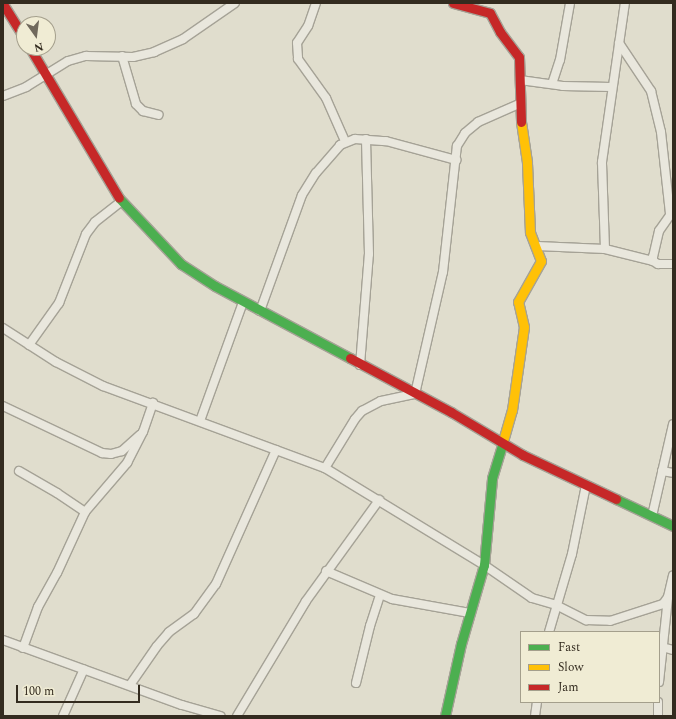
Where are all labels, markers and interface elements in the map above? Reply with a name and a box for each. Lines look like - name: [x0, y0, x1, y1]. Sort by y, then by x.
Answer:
- north arrow: [16, 16, 56, 56]
- text: N: [32, 38, 45, 56]
- legend: [520, 631, 660, 703]
- text: Fast: [558, 638, 580, 657]
- text: Slow: [558, 658, 583, 677]
- scale bar: [18, 677, 142, 703]
- text: Jam: [558, 678, 579, 697]
- text: 100 m: [23, 682, 54, 701]

